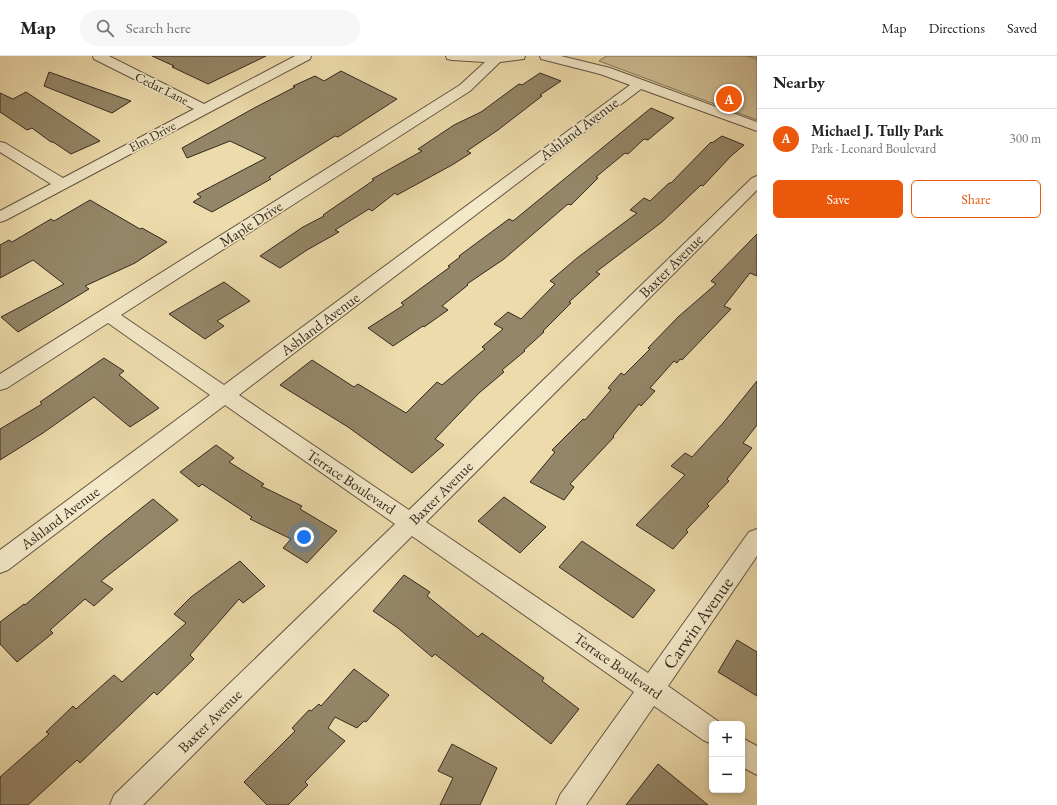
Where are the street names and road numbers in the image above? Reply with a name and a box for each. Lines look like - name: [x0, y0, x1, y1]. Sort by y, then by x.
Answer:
- street label: Cedar Lane: [132, 68, 191, 109]
- street label: Ashland Avenue: [535, 93, 622, 165]
- street label: Elm Drive: [126, 117, 179, 156]
- street label: Maple Drive: [216, 196, 286, 251]
- street label: Baxter Avenue: [635, 230, 707, 302]
- street label: Ashland Avenue: [276, 288, 363, 360]
- street label: Terrace Boulevard: [303, 445, 400, 519]
- street label: Baxter Avenue: [405, 457, 477, 529]
- street label: Ashland Avenue: [16, 482, 103, 554]
- street label: Carwin Avenue: [657, 572, 738, 673]
- street label: Terrace Boulevard: [570, 628, 666, 703]
- street label: Baxter Avenue: [174, 685, 246, 757]

